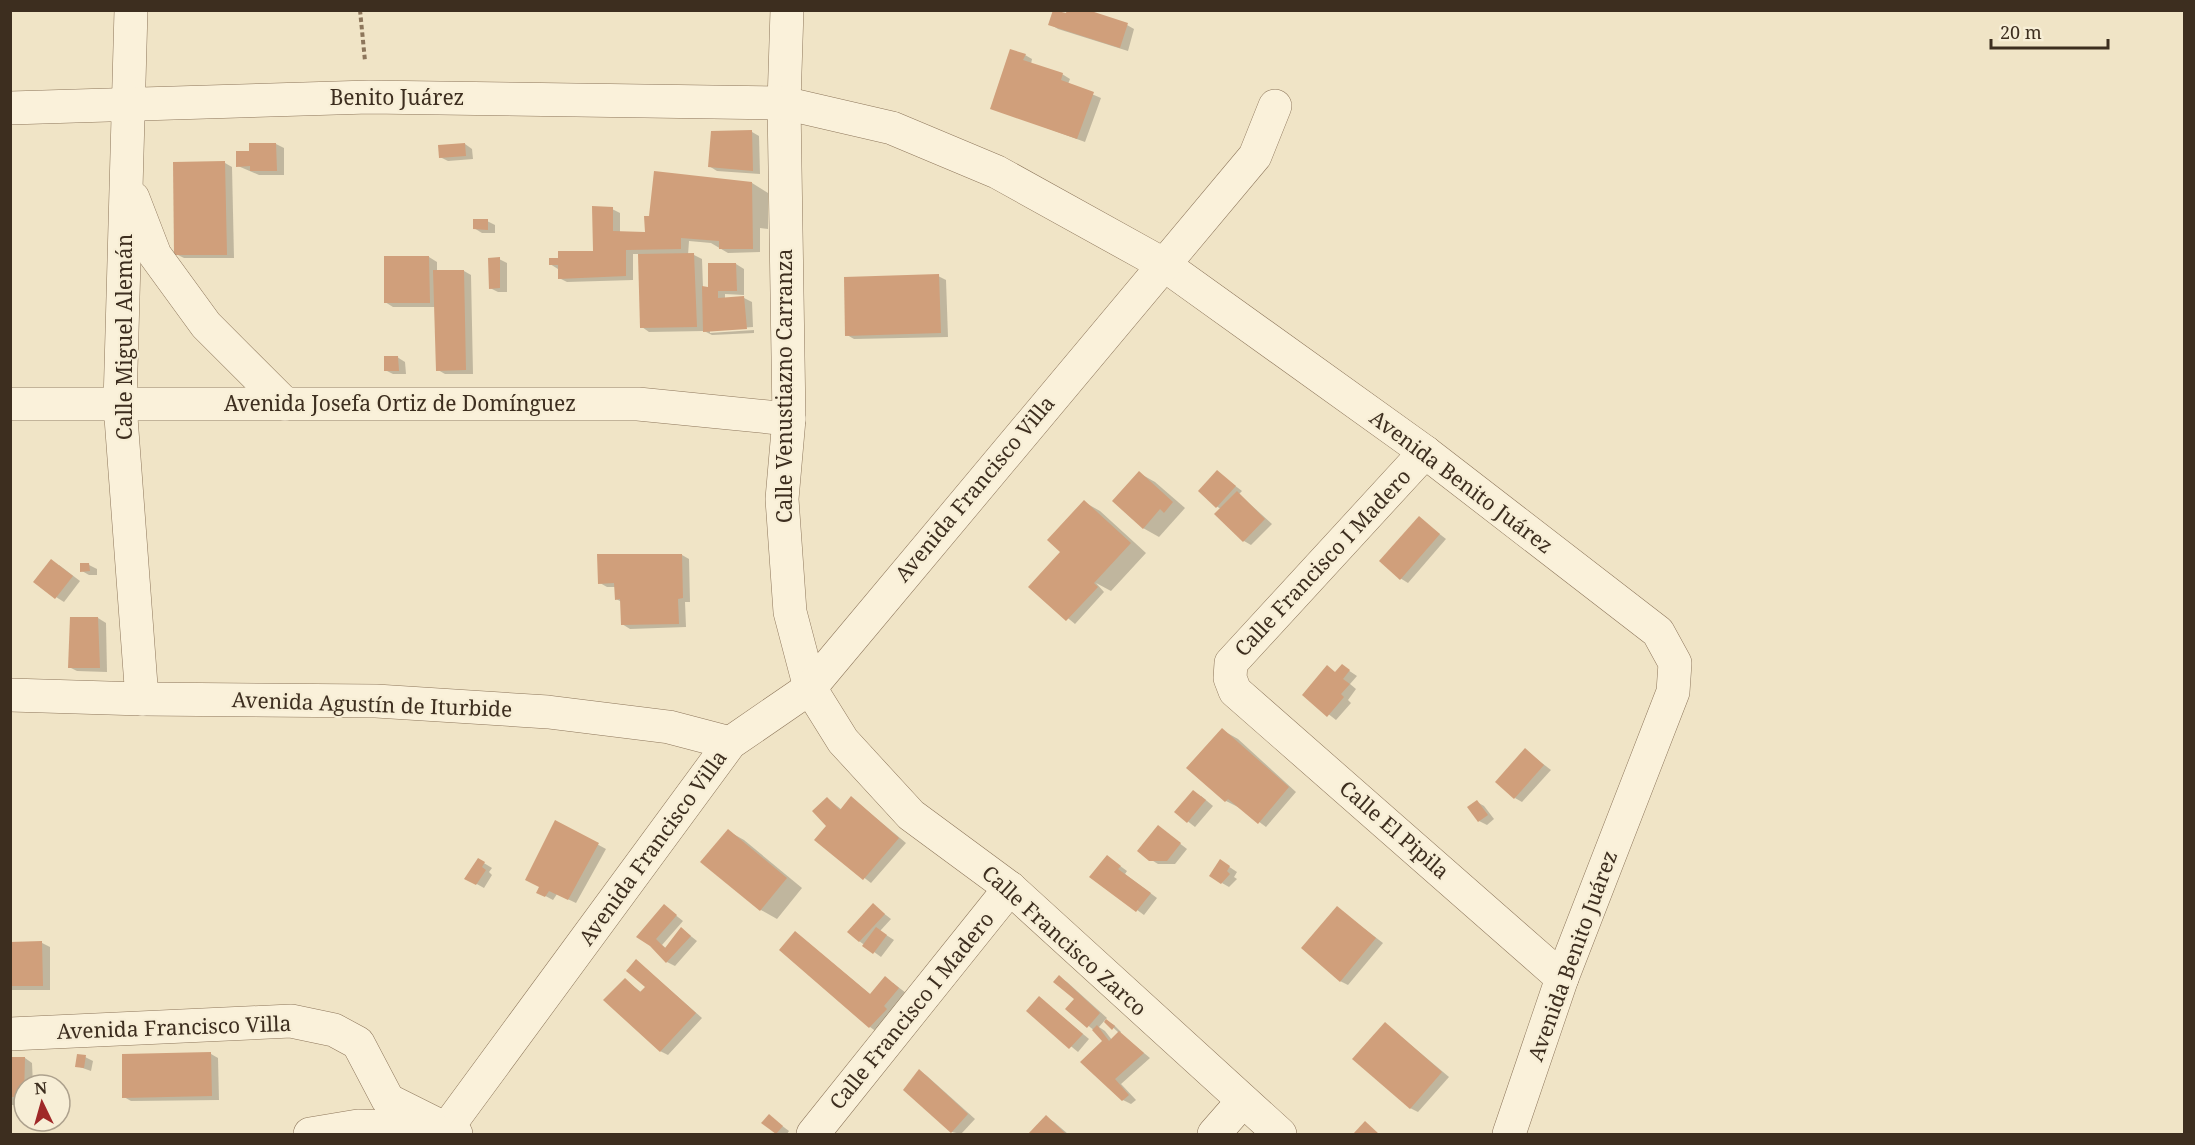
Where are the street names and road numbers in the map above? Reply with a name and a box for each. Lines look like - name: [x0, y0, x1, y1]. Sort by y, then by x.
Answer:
- street label: Benito Juárez: [330, 83, 464, 111]
- street label: Calle Miguel Alemán: [110, 234, 138, 440]
- street label: Calle Venustiazno Carranza: [770, 249, 798, 523]
- street label: Avenida Josefa Ortiz de Domínguez: [224, 389, 576, 417]
- street label: Avenida Francisco Villa: [888, 389, 1060, 587]
- street label: Avenida Benito Juárez: [1364, 403, 1559, 559]
- street label: Calle Francisco I Madero: [1228, 462, 1417, 662]
- street label: Avenida Agustín de Iturbide: [231, 685, 513, 723]
- street label: Avenida Francisco Villa: [572, 744, 733, 951]
- street label: Calle El Pipila: [1334, 774, 1455, 885]
- street label: Avenida Benito Juárez: [1521, 847, 1623, 1065]
- street label: Calle Francisco Zarco: [976, 859, 1153, 1022]
- street label: Calle Francisco I Madero: [823, 906, 1000, 1115]
- street label: Avenida Francisco Villa: [56, 1009, 292, 1045]

